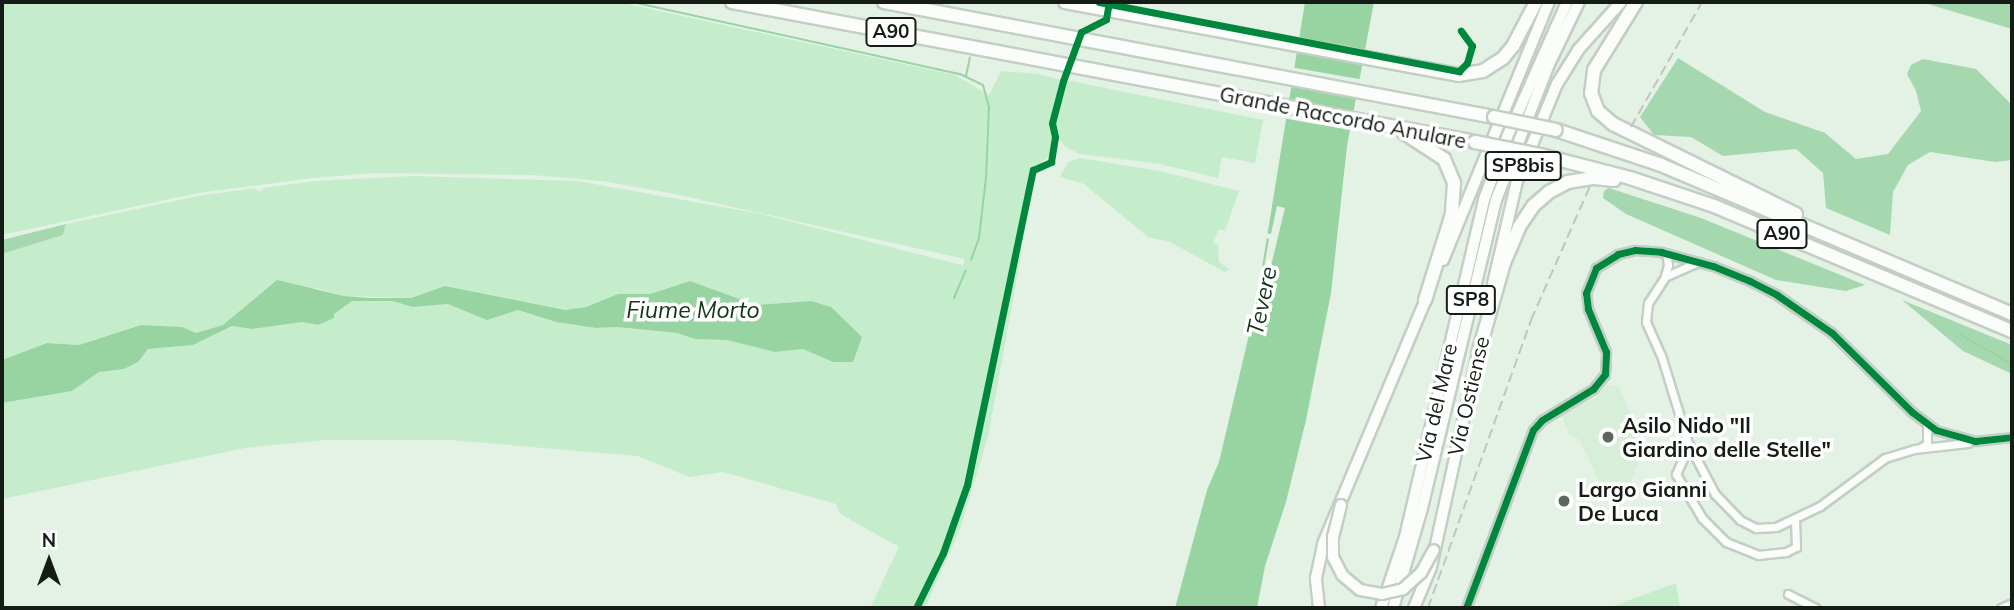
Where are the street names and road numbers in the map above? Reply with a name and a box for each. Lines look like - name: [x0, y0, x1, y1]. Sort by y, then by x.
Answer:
- road number: A90: [865, 16, 917, 48]
- street label: Grande Raccordo Anulare: [1218, 81, 1468, 153]
- road number: SP8bis: [1484, 150, 1562, 182]
- road number: A90: [1756, 218, 1808, 250]
- road number: SP8: [1445, 284, 1497, 316]
- street label: Via Ostiense: [1442, 334, 1494, 458]
- street label: Via del Mare: [1410, 341, 1462, 465]

